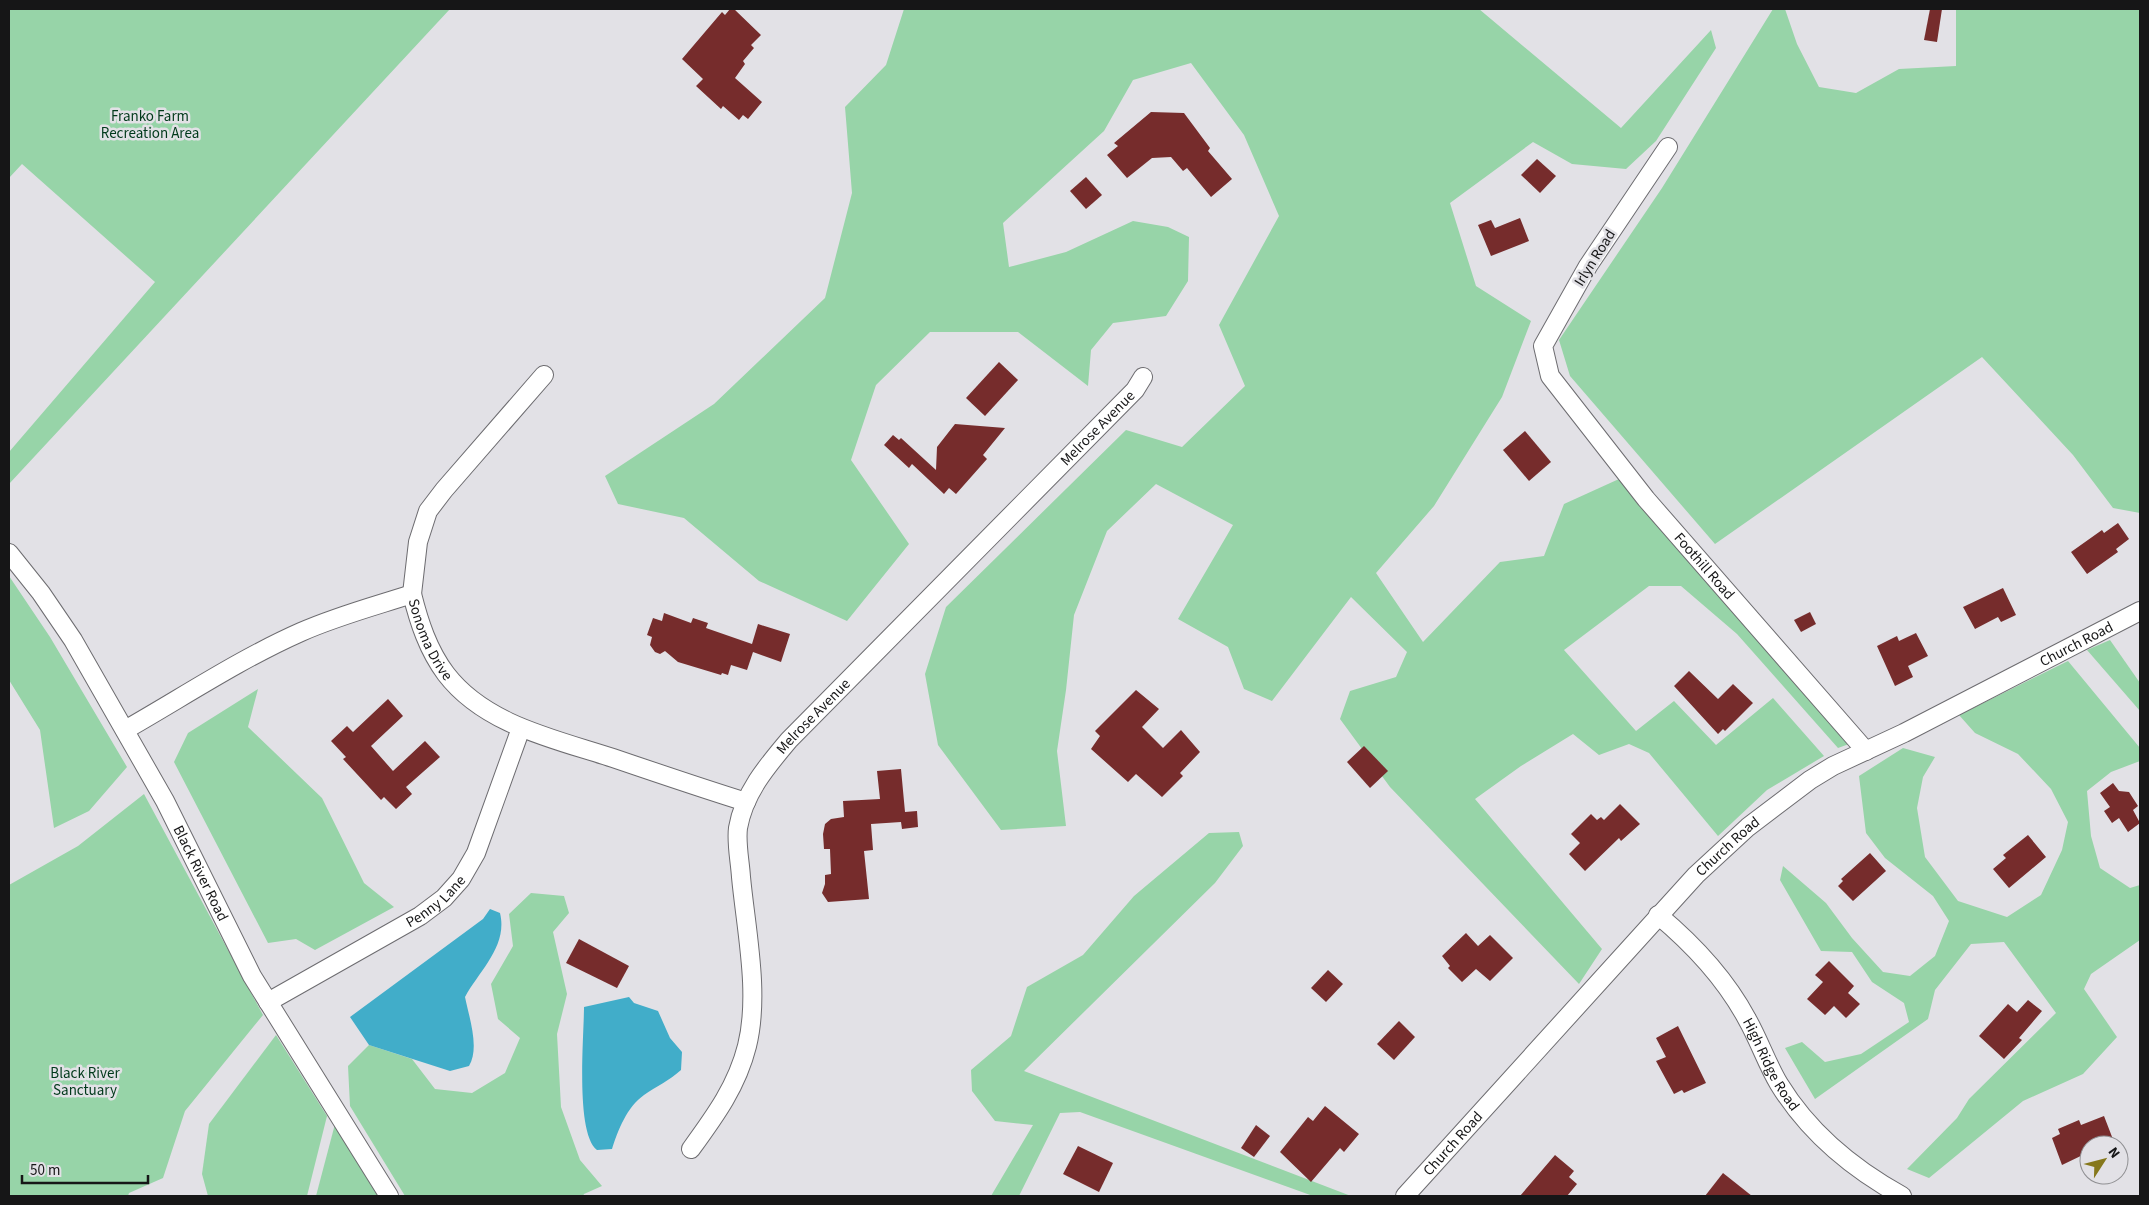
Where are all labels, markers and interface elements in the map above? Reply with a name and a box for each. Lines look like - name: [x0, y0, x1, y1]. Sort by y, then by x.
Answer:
- park label: Franko Farm Recreation Area: [101, 106, 199, 144]
- street label: Irlyn Road: [1569, 226, 1621, 290]
- street label: Melrose Avenue: [1055, 386, 1140, 470]
- street label: Foothill Road: [1669, 528, 1740, 604]
- street label: Sonoma Drive: [403, 596, 458, 685]
- street label: Church Road: [2036, 616, 2117, 672]
- street label: Melrose Avenue: [771, 674, 855, 759]
- street label: Church Road: [1691, 811, 1764, 881]
- street label: Black River Road: [168, 822, 234, 925]
- street label: Penny Lane: [402, 870, 470, 932]
- street label: High Ridge Road: [1738, 1014, 1805, 1115]
- park label: Black River Sanctuary: [50, 1063, 120, 1101]
- street label: Church Road: [1418, 1107, 1487, 1180]
- north arrow: [2079, 1135, 2129, 1185]
- text: N: [2103, 1143, 2125, 1163]
- scale bar: [22, 1152, 149, 1184]
- text: 50 m: [30, 1160, 60, 1181]

